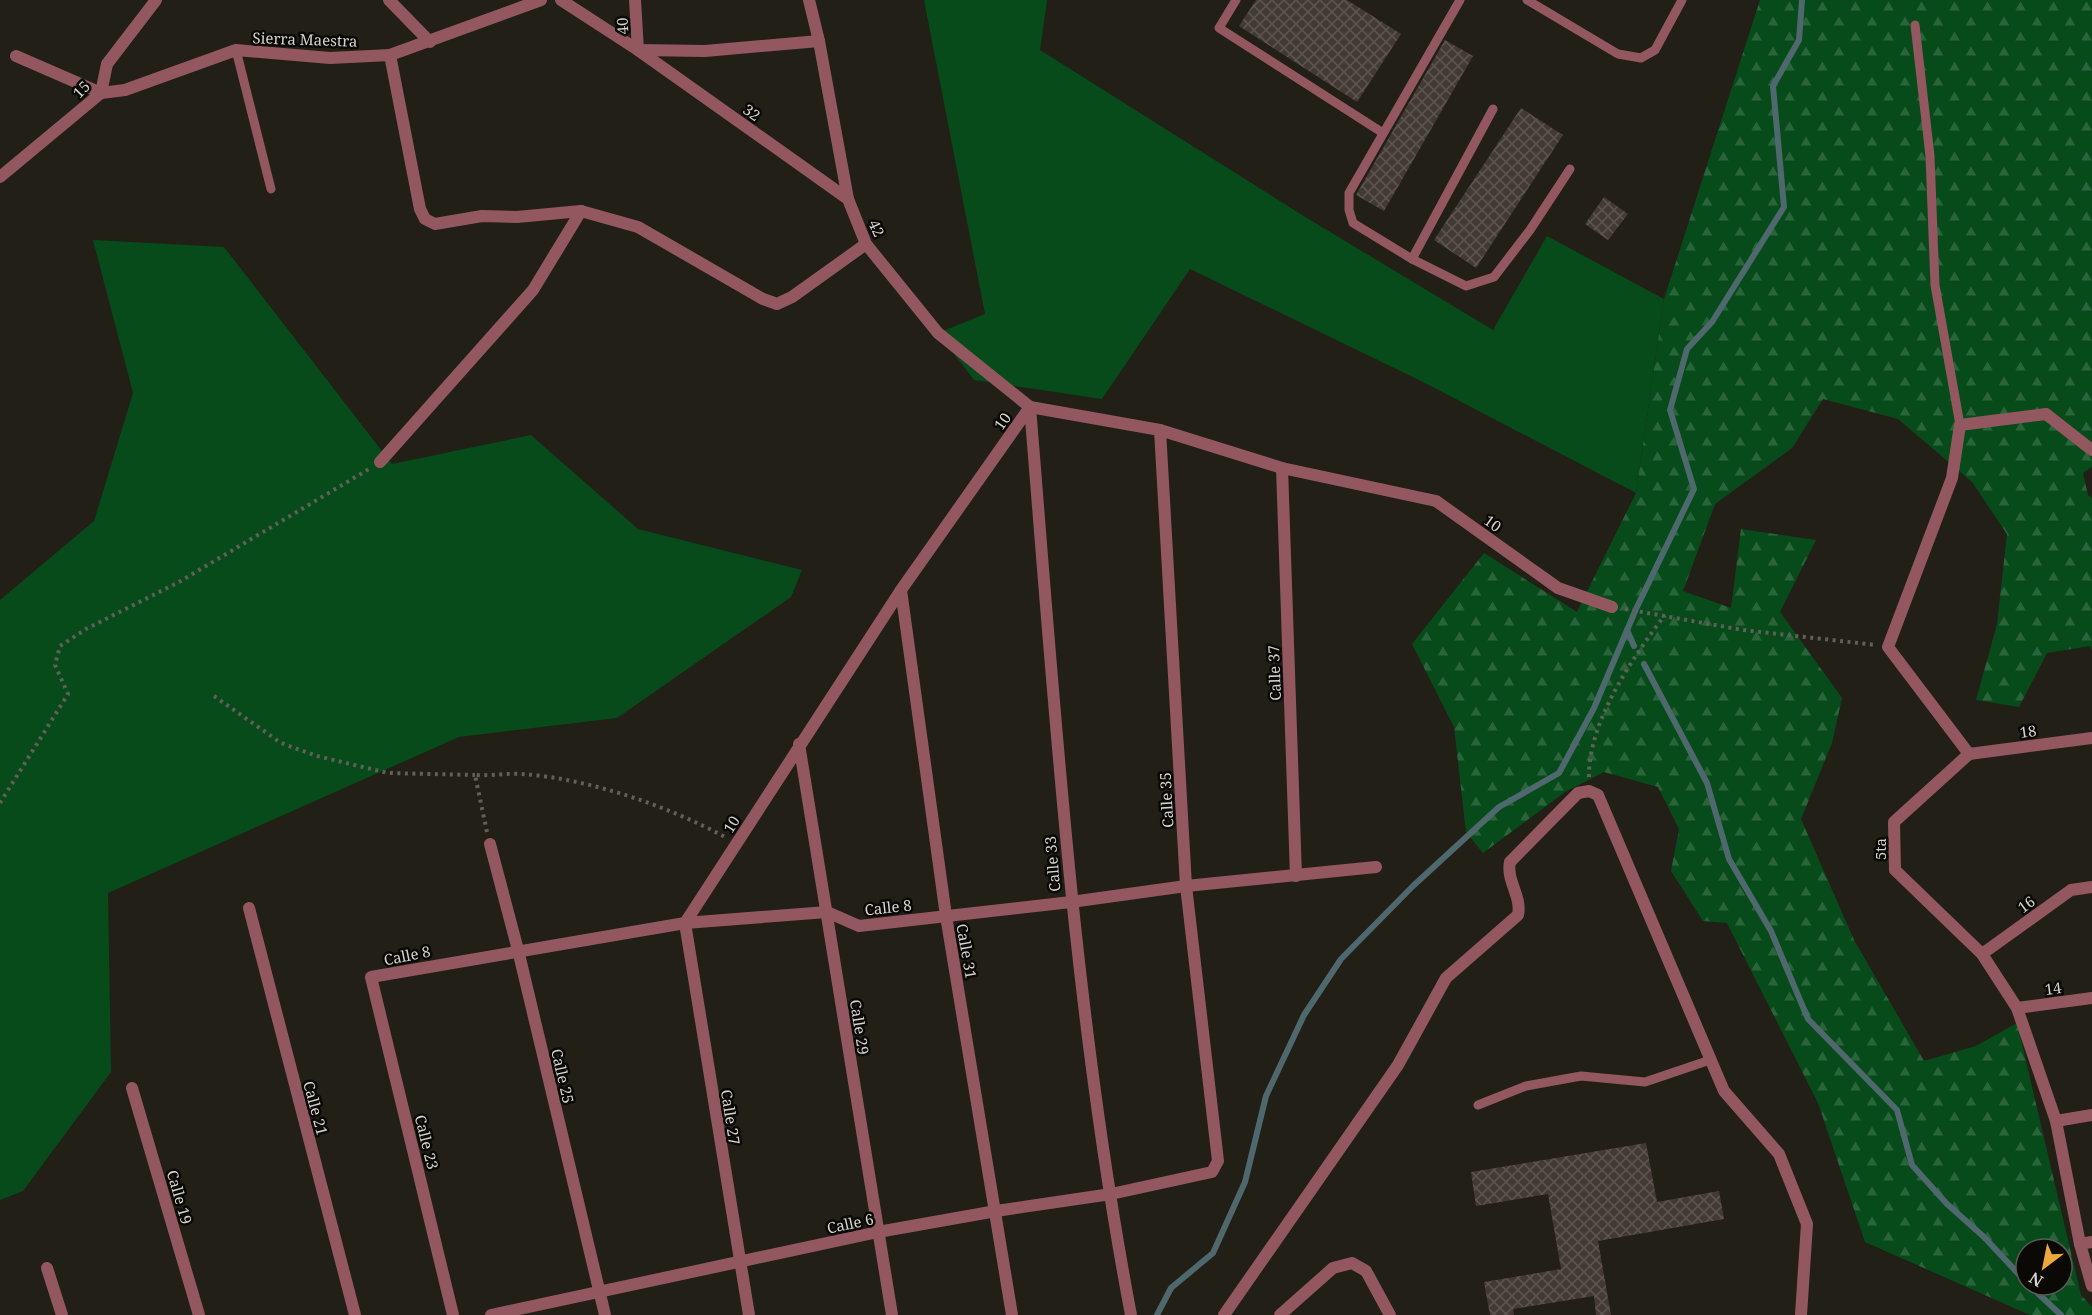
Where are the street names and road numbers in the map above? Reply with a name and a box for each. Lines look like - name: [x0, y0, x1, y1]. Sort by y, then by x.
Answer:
- street label: 40: [611, 17, 633, 35]
- street label: Sierra Maestra: [252, 27, 358, 51]
- street label: 15: [68, 76, 94, 102]
- street label: 32: [739, 99, 765, 125]
- street label: 42: [864, 216, 890, 240]
- street label: 10: [989, 408, 1015, 434]
- street label: 10: [1480, 510, 1506, 536]
- street label: Calle 37: [1263, 645, 1285, 701]
- street label: 18: [2018, 720, 2038, 742]
- street label: Calle 35: [1155, 772, 1177, 828]
- street label: 10: [718, 812, 744, 836]
- street label: Calle 33: [1040, 835, 1064, 893]
- street label: 5ta: [1870, 838, 1890, 860]
- street label: 16: [2013, 891, 2039, 917]
- street label: Calle 8: [863, 895, 913, 919]
- street label: Calle 31: [952, 922, 982, 980]
- street label: Calle 8: [382, 941, 432, 969]
- street label: 14: [2043, 977, 2063, 999]
- street label: Calle 29: [846, 998, 874, 1056]
- street label: Calle 25: [547, 1047, 579, 1105]
- street label: Calle 21: [299, 1079, 333, 1137]
- street label: Calle 27: [717, 1088, 745, 1146]
- street label: Calle 23: [411, 1113, 443, 1171]
- street label: Calle 19: [163, 1167, 197, 1227]
- street label: Calle 6: [825, 1208, 875, 1238]

